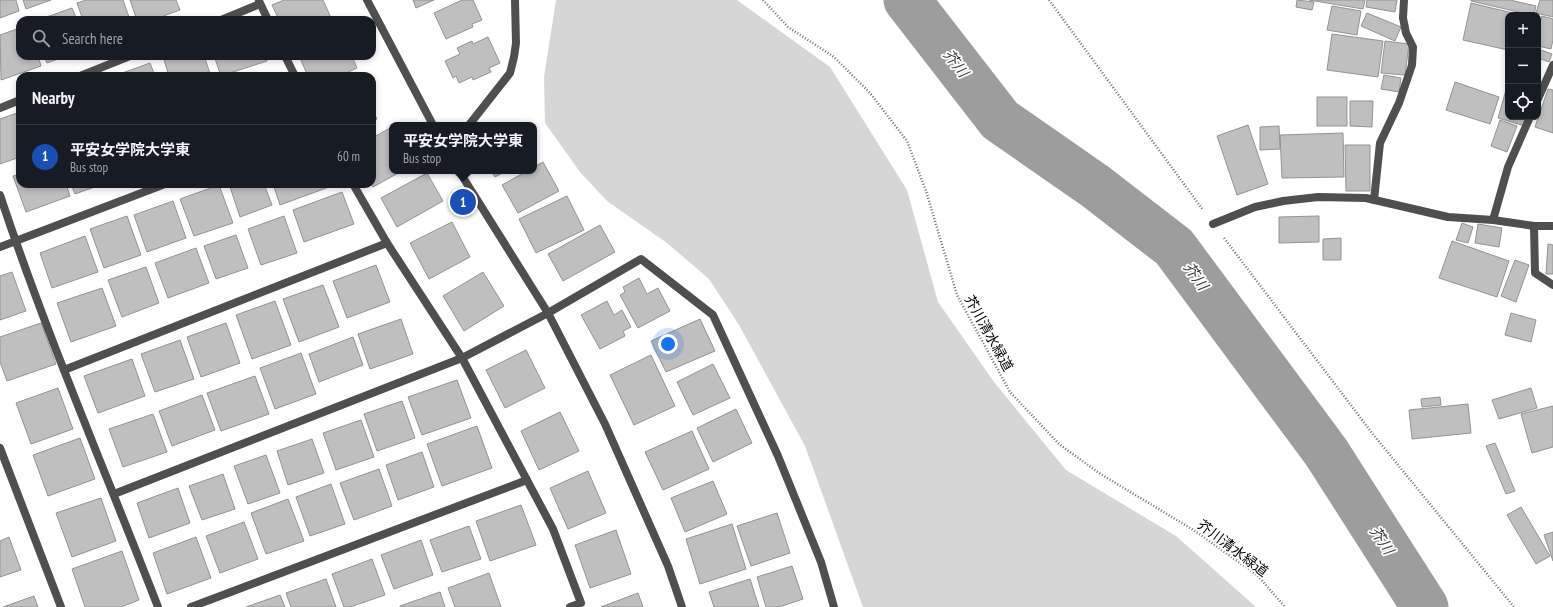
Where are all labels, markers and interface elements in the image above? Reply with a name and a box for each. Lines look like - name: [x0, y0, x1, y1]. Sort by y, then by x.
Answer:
- map controls: [1505, 12, 1541, 120]
- button: +: [1505, 12, 1541, 48]
- search box: [16, 16, 376, 60]
- icon: search: [30, 27, 52, 49]
- text: Search here: [62, 29, 123, 48]
- water label: 芥川: [939, 45, 974, 82]
- button: −: [1505, 48, 1541, 84]
- button: locate: [1505, 84, 1541, 120]
- text: Nearby: [32, 87, 75, 109]
- popup: [389, 122, 537, 174]
- text: 平安女学院大学東: [403, 131, 523, 150]
- text: 平安女学院大学東: [70, 140, 190, 159]
- text: 1: [42, 148, 48, 165]
- text: 60 m: [337, 148, 360, 165]
- text: Bus stop: [403, 150, 441, 167]
- text: Bus stop: [70, 159, 108, 176]
- pin: 1: [450, 187, 476, 217]
- water label: 芥川: [1179, 258, 1214, 295]
- street label: 芥川清水緑道: [961, 292, 1017, 374]
- your location: [658, 334, 678, 354]
- street label: 芥川清水緑道: [1194, 516, 1272, 580]
- water label: 芥川: [1366, 522, 1399, 559]

